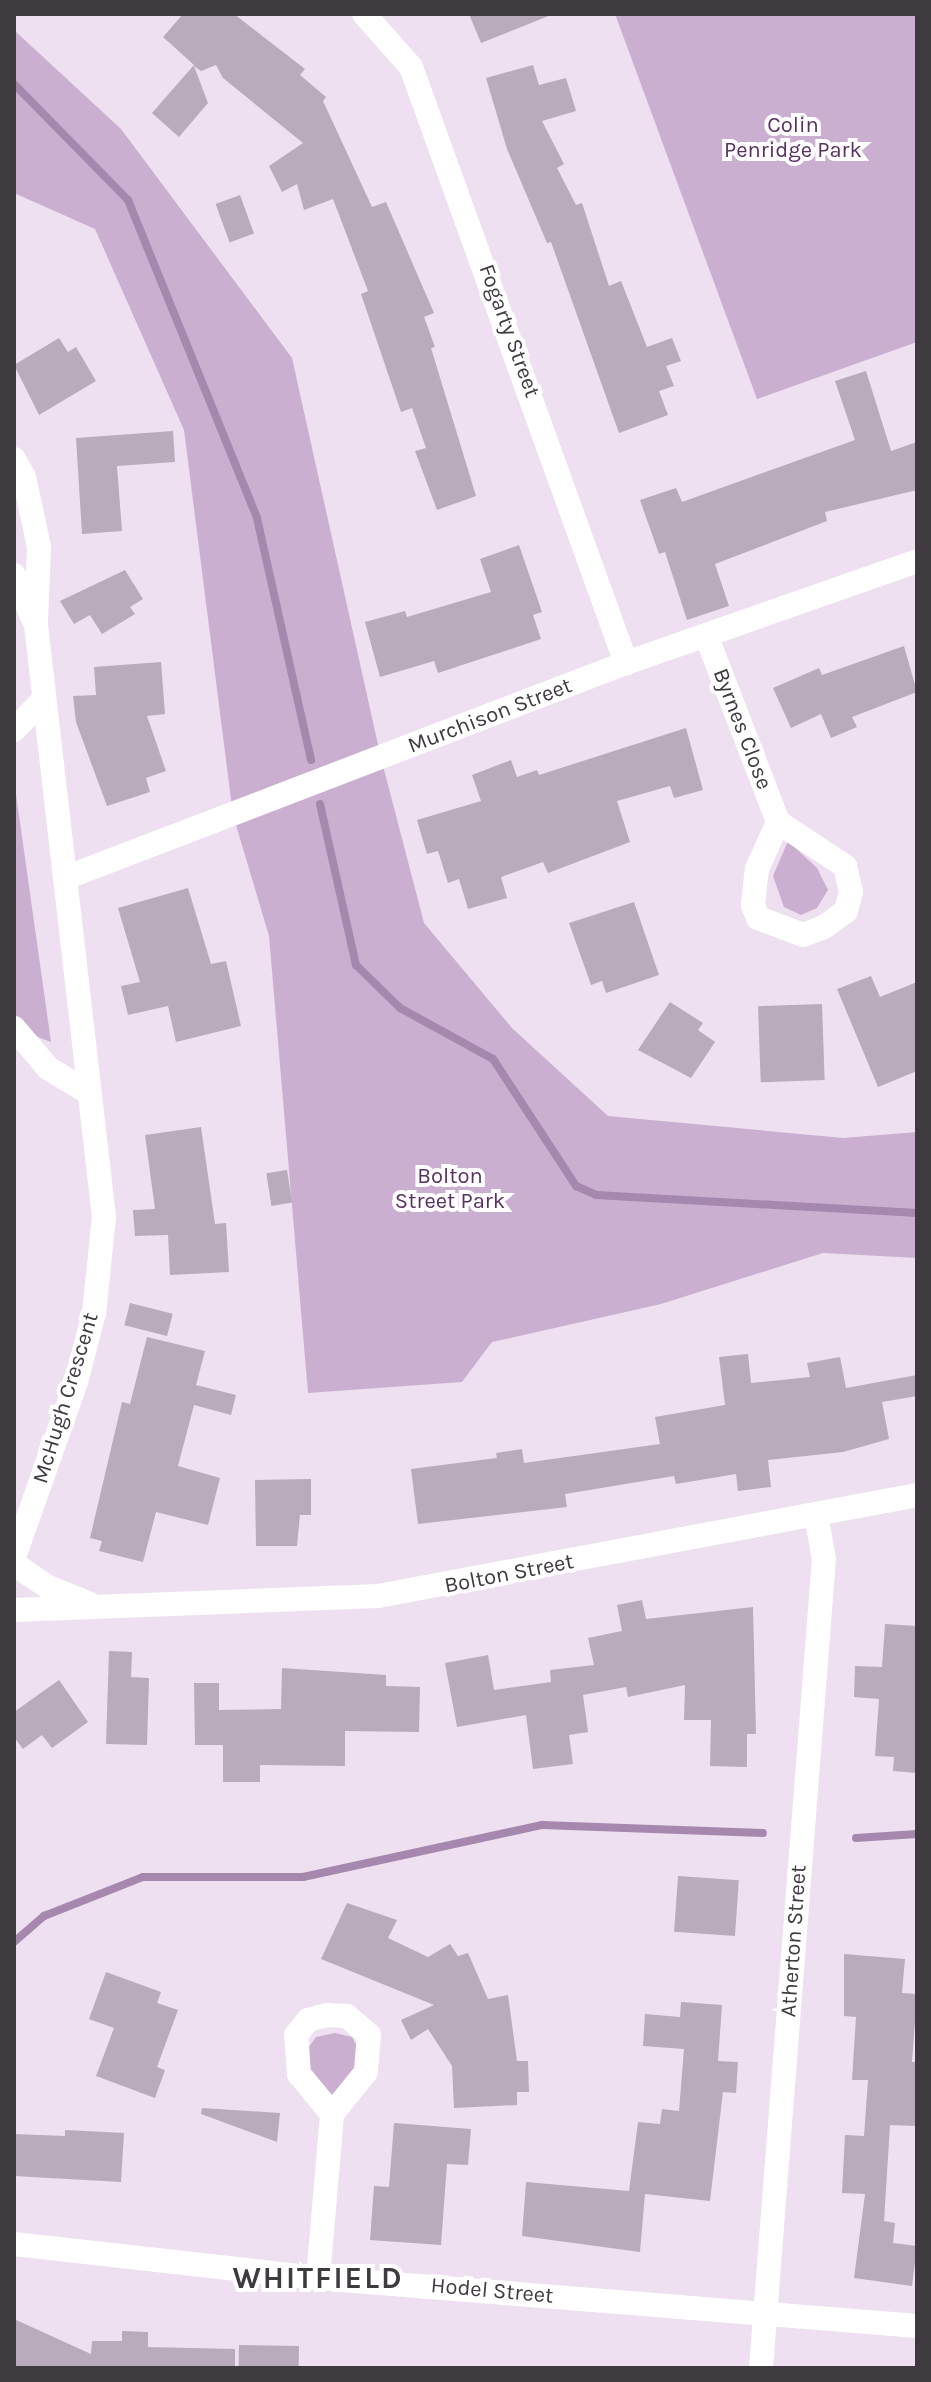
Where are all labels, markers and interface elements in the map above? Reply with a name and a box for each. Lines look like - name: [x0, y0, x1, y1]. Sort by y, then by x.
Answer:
- park label: Colin Penridge Park: [724, 112, 862, 164]
- street label: Fogarty Street: [473, 261, 545, 401]
- street label: Byrnes Close: [707, 665, 777, 793]
- street label: Murchison Street: [404, 673, 576, 759]
- park label: Bolton Street Park: [395, 1163, 505, 1214]
- street label: McHugh Crescent: [27, 1309, 105, 1487]
- street label: Bolton Street: [442, 1549, 576, 1599]
- street label: Atherton Street: [776, 1864, 812, 2018]
- district label: WHITFIELD: [232, 2260, 404, 2296]
- street label: Hodel Street: [430, 2272, 554, 2310]

